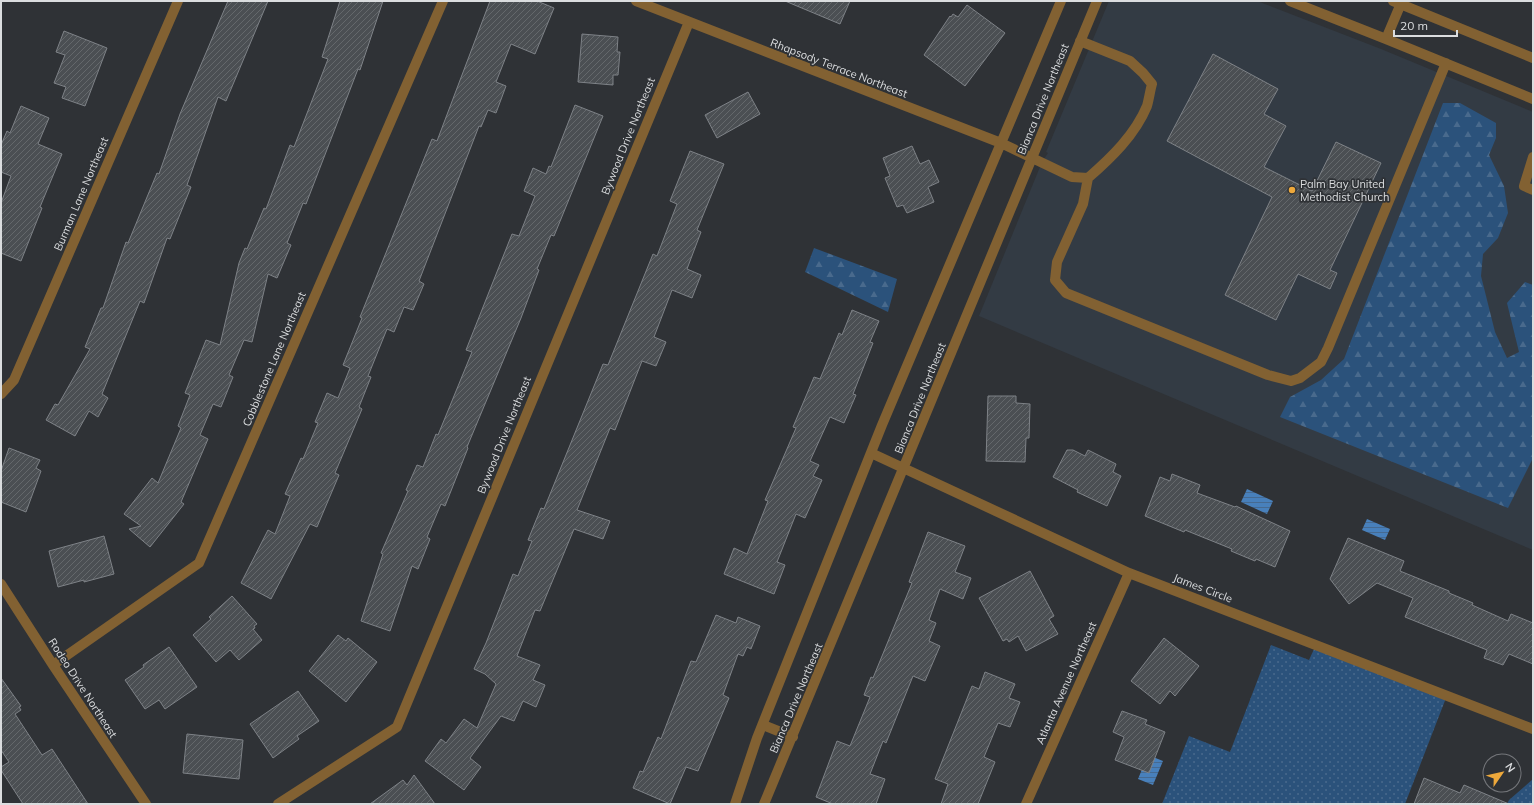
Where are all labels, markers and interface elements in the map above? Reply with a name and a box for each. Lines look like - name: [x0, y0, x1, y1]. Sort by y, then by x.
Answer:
- scale bar: [1394, 12, 1457, 38]
- text: 20 m: [1400, 18, 1428, 33]
- street label: Rhapsody Terrace Northeast: [768, 35, 910, 101]
- street label: Bianca Drive Northeast: [1014, 41, 1072, 156]
- street label: Bywood Drive Northeast: [598, 75, 658, 197]
- street label: Burman Lane Northeast: [51, 135, 111, 253]
- place label: Palm Bay United Methodist Church: [1300, 177, 1389, 204]
- marker: Palm Bay United Methodist Church: [1287, 185, 1297, 195]
- street label: Cobblestone Lane Northeast: [239, 289, 309, 428]
- street label: Bianca Drive Northeast: [891, 340, 949, 455]
- street label: Bywood Drive Northeast: [474, 374, 534, 496]
- street label: James Circle: [1171, 570, 1235, 606]
- street label: Atlanta Avenue Northeast: [1033, 619, 1099, 747]
- street label: Rodeo Drive Northeast: [46, 636, 121, 741]
- street label: Bianca Drive Northeast: [766, 641, 826, 755]
- north arrow: [1482, 753, 1522, 793]
- text: N: [1502, 760, 1518, 775]

